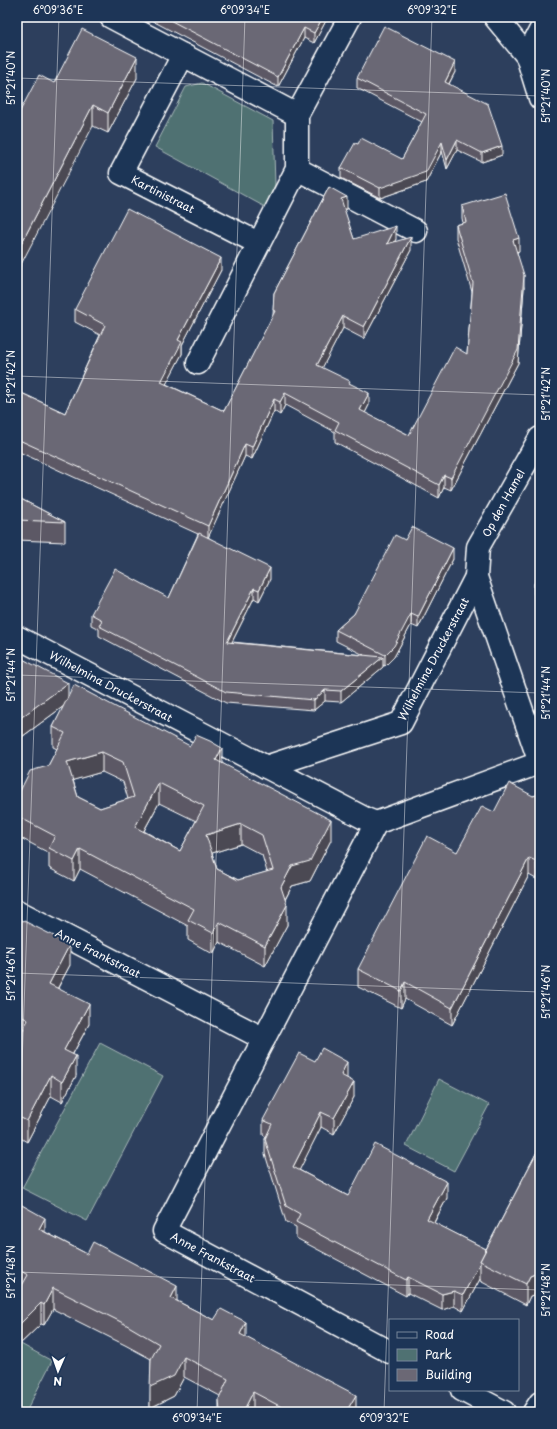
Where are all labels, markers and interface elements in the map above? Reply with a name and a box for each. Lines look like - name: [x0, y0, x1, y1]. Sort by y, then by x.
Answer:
- text: 6°09'36"E: [33, 2, 83, 17]
- text: 6°09'34"E: [220, 2, 270, 17]
- text: 6°09'32"E: [407, 2, 457, 17]
- text: 51°21'40"N: [3, 50, 18, 105]
- text: 51°21'40"N: [538, 68, 553, 123]
- street label: Kartinistraat: [128, 171, 198, 217]
- text: 51°21'42"N: [3, 350, 18, 404]
- text: 51°21'42"N: [538, 367, 553, 421]
- street label: Op den Hamel: [477, 466, 529, 540]
- street label: Wilhelmina Druckerstraat: [393, 594, 473, 724]
- street label: Wilhelmina Druckerstraat: [46, 646, 176, 726]
- text: 51°21'44"N: [3, 648, 18, 702]
- text: 51°21'44"N: [538, 666, 553, 720]
- street label: Anne Frankstraat: [52, 924, 144, 982]
- text: 51°21'46"N: [3, 947, 18, 1001]
- text: 51°21'46"N: [538, 965, 553, 1019]
- street label: Anne Frankstraat: [168, 1227, 259, 1287]
- text: 51°21'48"N: [3, 1245, 18, 1299]
- text: 51°21'48"N: [538, 1263, 553, 1317]
- legend: [389, 1319, 519, 1391]
- text: Road: [425, 1325, 454, 1343]
- text: Park: [425, 1345, 452, 1363]
- north arrow: [38, 1351, 78, 1391]
- text: Building: [425, 1365, 472, 1383]
- text: N: [53, 1373, 62, 1390]
- text: 6°09'34"E: [172, 1410, 222, 1425]
- text: 6°09'32"E: [359, 1410, 409, 1425]

